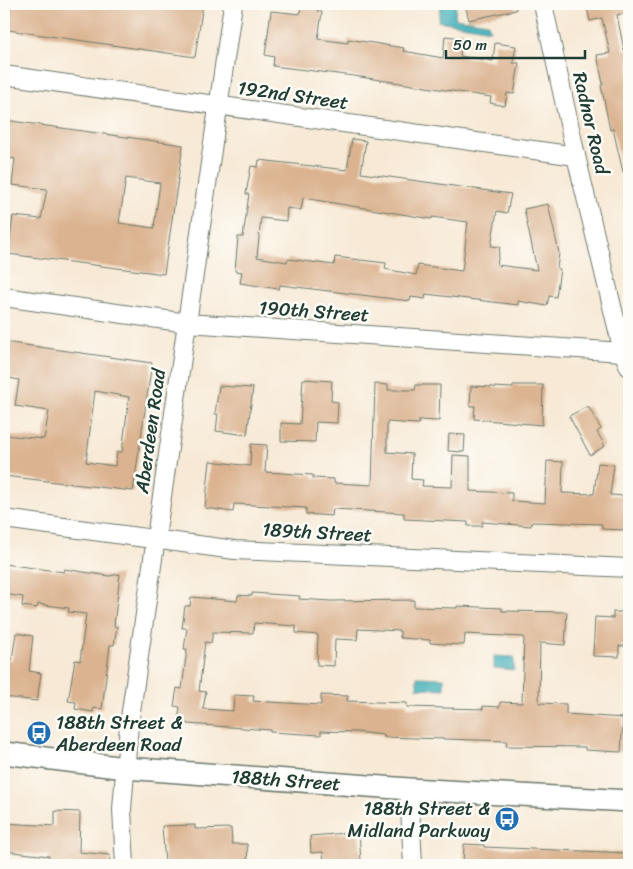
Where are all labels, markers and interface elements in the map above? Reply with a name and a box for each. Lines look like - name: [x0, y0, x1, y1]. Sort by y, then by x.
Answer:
- scale bar: [446, 28, 584, 60]
- text: 50 m: [453, 32, 488, 58]
- street label: Radnor Road: [563, 69, 619, 179]
- street label: 192nd Street: [236, 71, 350, 119]
- street label: 190th Street: [258, 291, 370, 331]
- street label: Aberdeen Road: [125, 366, 175, 496]
- street label: 189th Street: [261, 513, 373, 551]
- place label: 188th Street & Aberdeen Road: [55, 706, 182, 761]
- bus stop icon: 188th Street & Aberdeen Road: [26, 720, 52, 746]
- street label: 188th Street: [230, 760, 342, 800]
- place label: 188th Street & Midland Parkway: [348, 792, 490, 847]
- bus stop icon: 188th Street & Midland Parkway: [494, 806, 520, 832]

